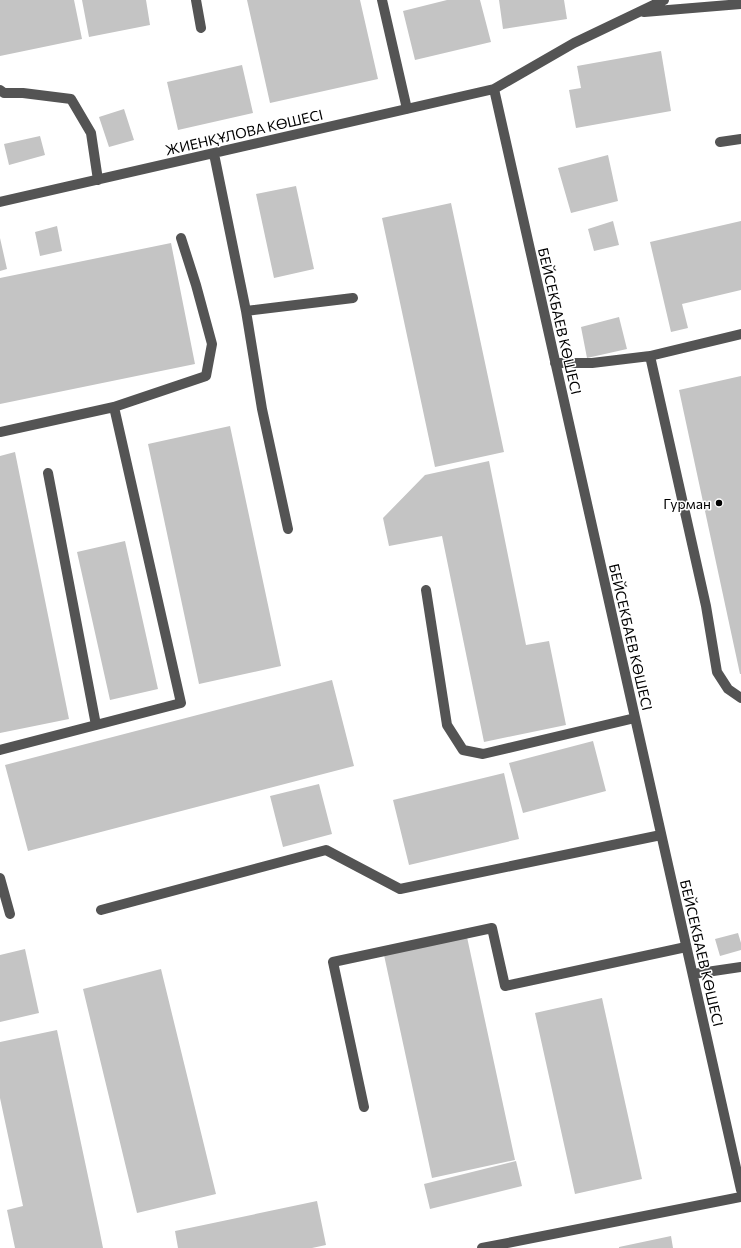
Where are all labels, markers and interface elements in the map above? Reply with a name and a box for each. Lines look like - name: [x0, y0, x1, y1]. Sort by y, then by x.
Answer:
- street label: ЖИЕНҚҰЛОВА КӨШЕСІ: [163, 106, 325, 158]
- street label: БЕЙСЕКБАЕВ КӨШЕСІ: [535, 246, 585, 396]
- place label: Гурман: [663, 495, 711, 512]
- marker: Гурман: [714, 498, 724, 508]
- street label: БЕЙСЕКБАЕВ КӨШЕСІ: [606, 562, 656, 712]
- street label: БЕЙСЕКБАЕВ КӨШЕСІ: [677, 878, 727, 1028]

